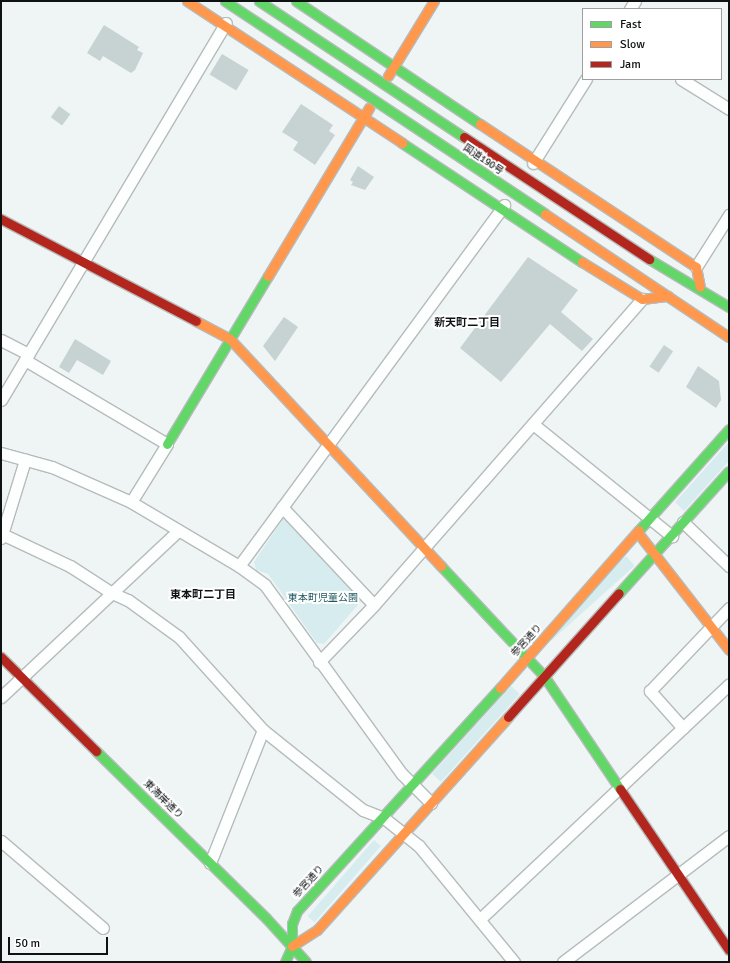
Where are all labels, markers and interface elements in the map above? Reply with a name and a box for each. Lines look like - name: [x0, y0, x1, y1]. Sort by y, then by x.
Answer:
- legend: [582, 8, 722, 80]
- text: Fast: [620, 17, 641, 32]
- text: Slow: [620, 37, 645, 52]
- text: Jam: [620, 57, 641, 72]
- street label: 国道190号: [460, 142, 506, 178]
- district label: 新天町二丁目: [434, 316, 500, 330]
- district label: 東本町二丁目: [170, 588, 236, 602]
- park label: 東本町児童公園: [288, 593, 358, 605]
- street label: 参宮通り: [509, 622, 545, 660]
- street label: 東海岸通り: [141, 778, 185, 822]
- street label: 参宮通り: [291, 863, 327, 901]
- scale bar: [10, 929, 110, 955]
- text: 50 m: [15, 936, 40, 951]

